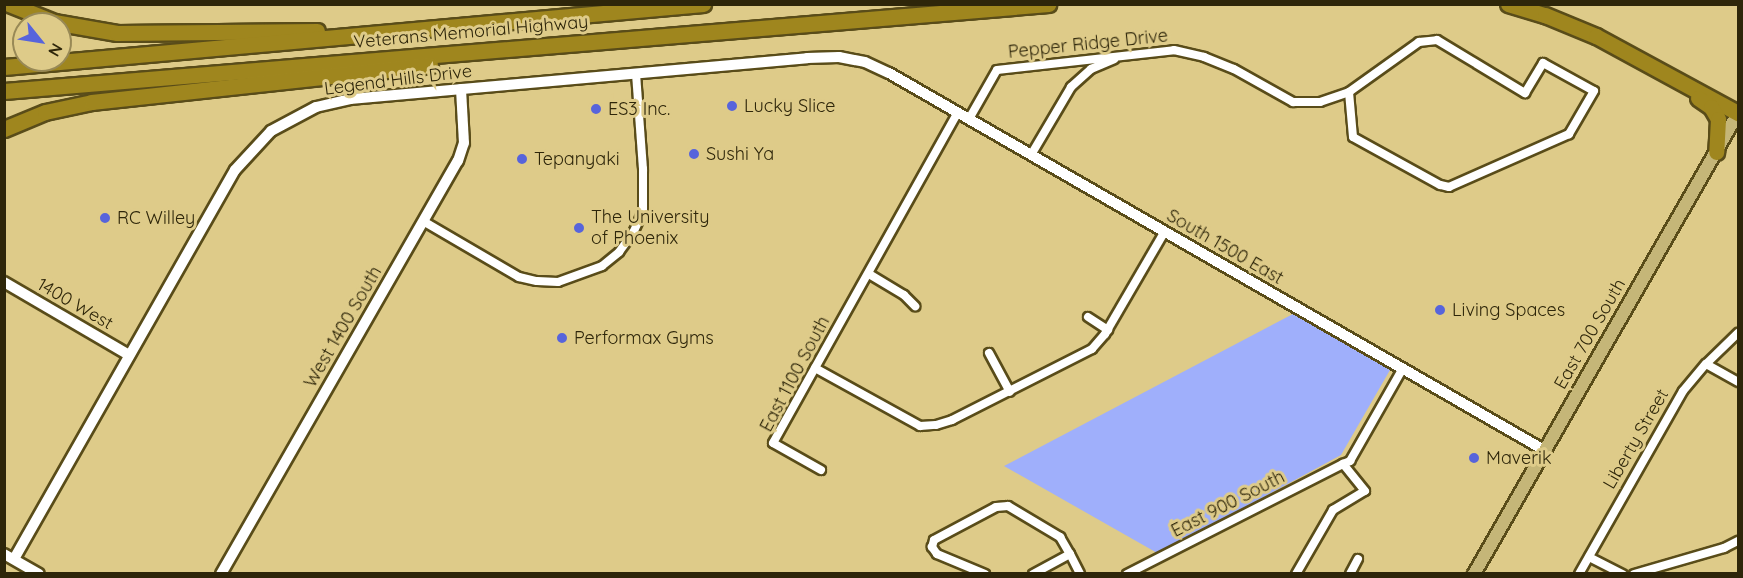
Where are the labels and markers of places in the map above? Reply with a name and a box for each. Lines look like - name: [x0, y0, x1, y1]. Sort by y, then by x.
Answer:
- place label: Lucky Slice: [744, 95, 836, 117]
- place label: ES3 Inc.: [608, 98, 670, 120]
- marker: Lucky Slice: [725, 99, 739, 113]
- marker: ES3 Inc.: [589, 102, 603, 116]
- place label: Sushi Ya: [706, 143, 774, 165]
- marker: Sushi Ya: [687, 147, 701, 161]
- place label: Tepanyaki: [534, 148, 620, 170]
- marker: Tepanyaki: [515, 152, 529, 166]
- place label: RC Willey: [117, 207, 195, 229]
- place label: The University of Phoenix: [591, 207, 709, 250]
- marker: RC Willey: [98, 211, 112, 225]
- marker: The University of Phoenix: [572, 221, 586, 235]
- place label: Living Spaces: [1452, 299, 1565, 321]
- marker: Living Spaces: [1433, 303, 1447, 317]
- place label: Performax Gyms: [574, 327, 714, 349]
- marker: Performax Gyms: [555, 331, 569, 345]
- place label: Maverik: [1486, 447, 1552, 469]
- marker: Maverik: [1467, 451, 1481, 465]

